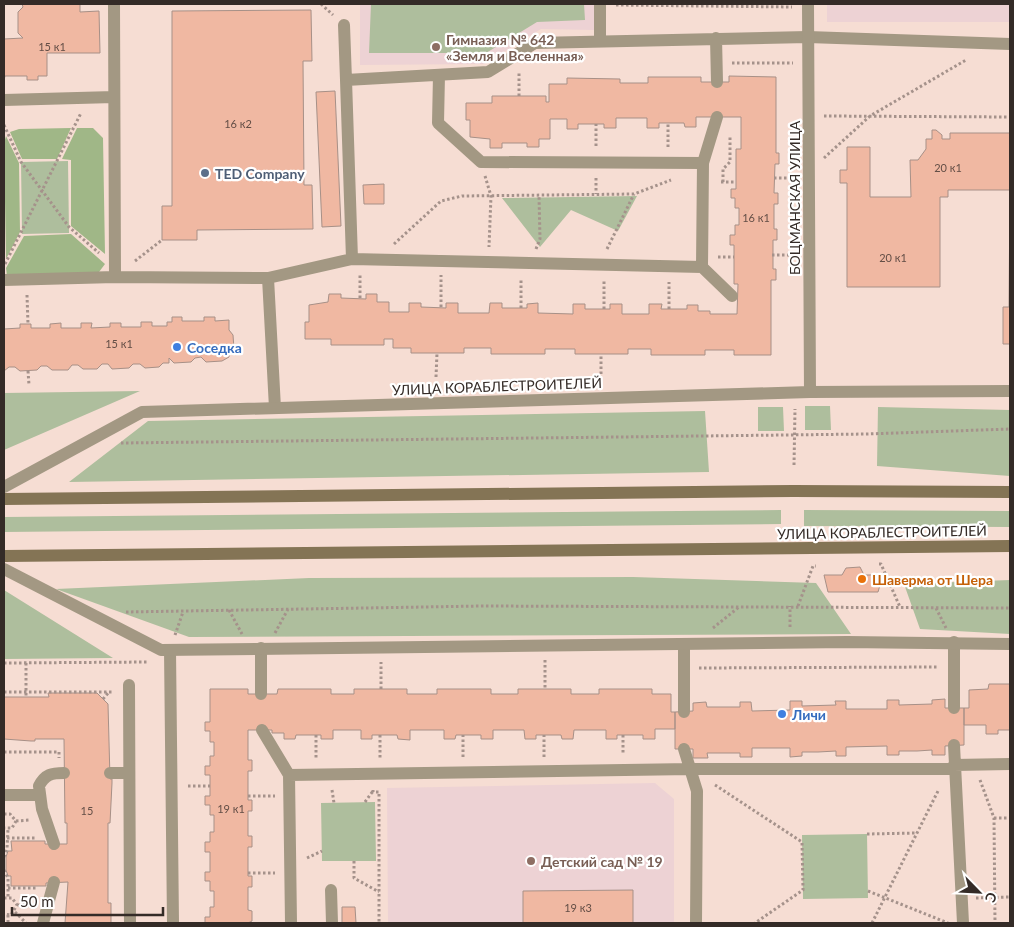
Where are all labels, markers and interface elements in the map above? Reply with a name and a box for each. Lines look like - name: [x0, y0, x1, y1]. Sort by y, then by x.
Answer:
- place label: Гимназия № 642 «Земля и Вселенная»: [446, 31, 584, 64]
- house number: 15 к1: [38, 40, 66, 53]
- marker: Гимназия № 642 «Земля и Вселенная»: [430, 41, 442, 53]
- house number: 16 к2: [224, 117, 252, 130]
- street label: БОЦМАНСКАЯ УЛИЦА: [786, 120, 803, 275]
- house number: 20 к1: [934, 161, 962, 174]
- place label: TED Company: [215, 165, 305, 182]
- marker: TED Company: [199, 167, 211, 179]
- house number: 16 к1: [742, 211, 770, 224]
- house number: 20 к1: [879, 251, 907, 264]
- house number: 15 к1: [105, 337, 133, 350]
- place label: Соседка: [187, 339, 242, 356]
- marker: Соседка: [171, 341, 183, 353]
- street label: УЛИЦА КОРАБЛЕСТРОИТЕЛЕЙ: [392, 374, 602, 398]
- street label: УЛИЦА КОРАБЛЕСТРОИТЕЛЕЙ: [777, 522, 987, 542]
- place label: Шаверма от Шера: [872, 571, 993, 588]
- marker: Шаверма от Шера: [856, 573, 868, 585]
- place label: Личи: [791, 706, 826, 723]
- marker: Личи: [776, 708, 788, 720]
- house number: 19 к1: [217, 802, 245, 815]
- house number: 15: [81, 804, 93, 817]
- place label: Детский сад № 19: [541, 853, 663, 870]
- marker: Детский сад № 19: [525, 855, 537, 867]
- north arrow: [954, 867, 1004, 917]
- scale bar: [12, 884, 164, 916]
- text: С: [981, 890, 1001, 906]
- text: 50 m: [20, 892, 54, 910]
- house number: 19 к3: [564, 901, 592, 914]

